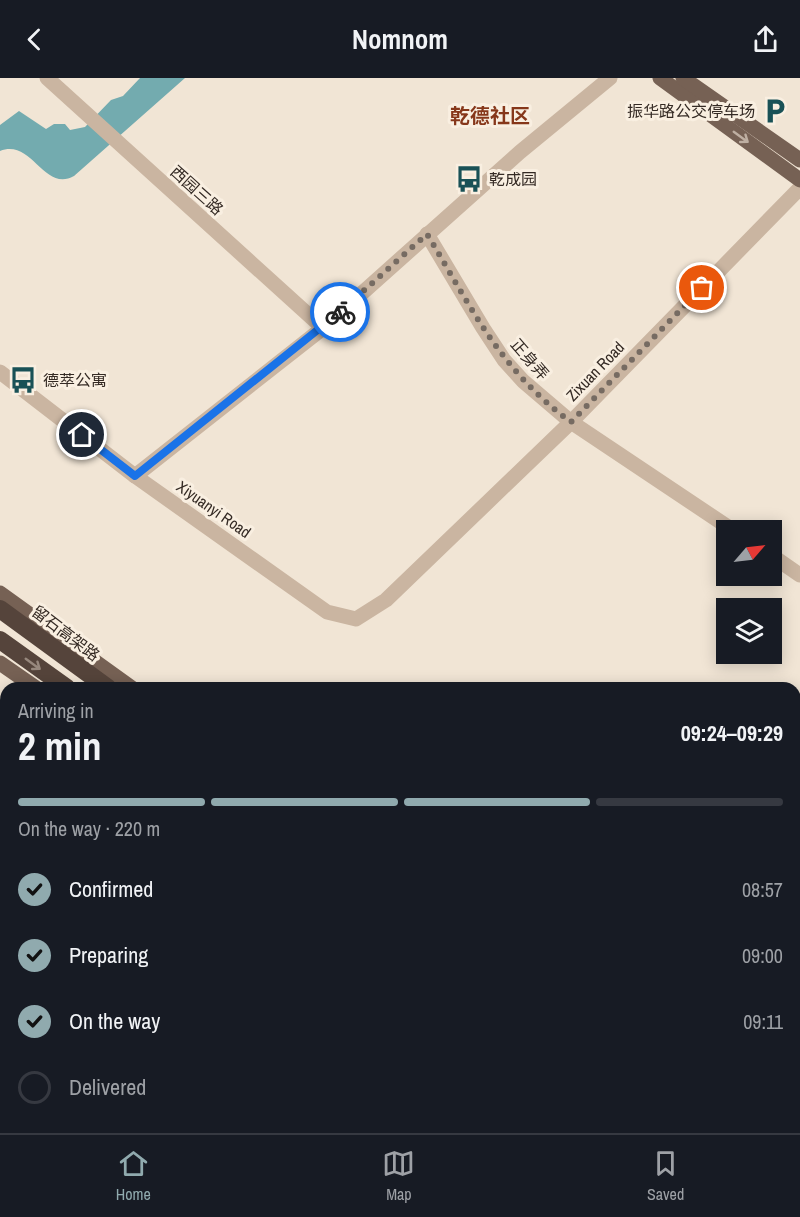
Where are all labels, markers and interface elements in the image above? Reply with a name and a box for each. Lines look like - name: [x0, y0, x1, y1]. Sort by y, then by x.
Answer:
- text: Nomnom: [352, 21, 448, 57]
- icon: back: [18, 23, 51, 56]
- icon: share: [749, 23, 782, 56]
- parking icon: 振华路公交停车场: [760, 96, 790, 126]
- place label: 振华路公交停车场: [627, 100, 755, 122]
- district label: 乾德社区: [450, 102, 530, 129]
- one-way arrow: [732, 131, 748, 143]
- street label: 西园三路: [166, 160, 228, 220]
- bus stop icon: 乾成园: [454, 164, 484, 194]
- place label: 乾成园: [489, 168, 537, 190]
- pin: [676, 262, 727, 313]
- icon: bag: [685, 271, 718, 304]
- courier: [310, 282, 370, 342]
- icon: bike: [324, 296, 357, 329]
- street label: 正身弄: [506, 334, 554, 384]
- street label: Zixuan Road: [561, 336, 629, 406]
- bus stop icon: 德萃公寓: [8, 365, 38, 395]
- place label: 德萃公寓: [43, 369, 107, 391]
- pin: [56, 409, 107, 460]
- icon: home: [65, 418, 98, 451]
- street label: Xiyuanyi Road: [172, 475, 256, 543]
- north arrow: [716, 520, 782, 586]
- map controls: [716, 520, 782, 664]
- button: layers: [716, 598, 782, 664]
- street label: 留石高架路: [27, 600, 105, 666]
- one-way arrow: [25, 658, 41, 670]
- text: Arriving in: [18, 697, 94, 724]
- text: 09:24–09:29: [681, 718, 783, 748]
- text: 2 min: [18, 720, 102, 772]
- text: On the way · 220 m: [18, 815, 160, 842]
- icon: check: [18, 873, 51, 906]
- text: Confirmed: [69, 874, 153, 904]
- text: 08:57: [742, 876, 783, 903]
- icon: check: [18, 939, 51, 972]
- text: Preparing: [69, 940, 148, 970]
- text: 09:00: [742, 942, 783, 969]
- icon: check: [18, 1005, 51, 1038]
- text: On the way: [69, 1006, 160, 1036]
- text: 09:11: [743, 1008, 783, 1035]
- text: Delivered: [69, 1072, 146, 1102]
- tab: Home: [116, 1147, 151, 1205]
- tab: Map: [382, 1147, 415, 1205]
- tab: Saved: [647, 1147, 684, 1205]

